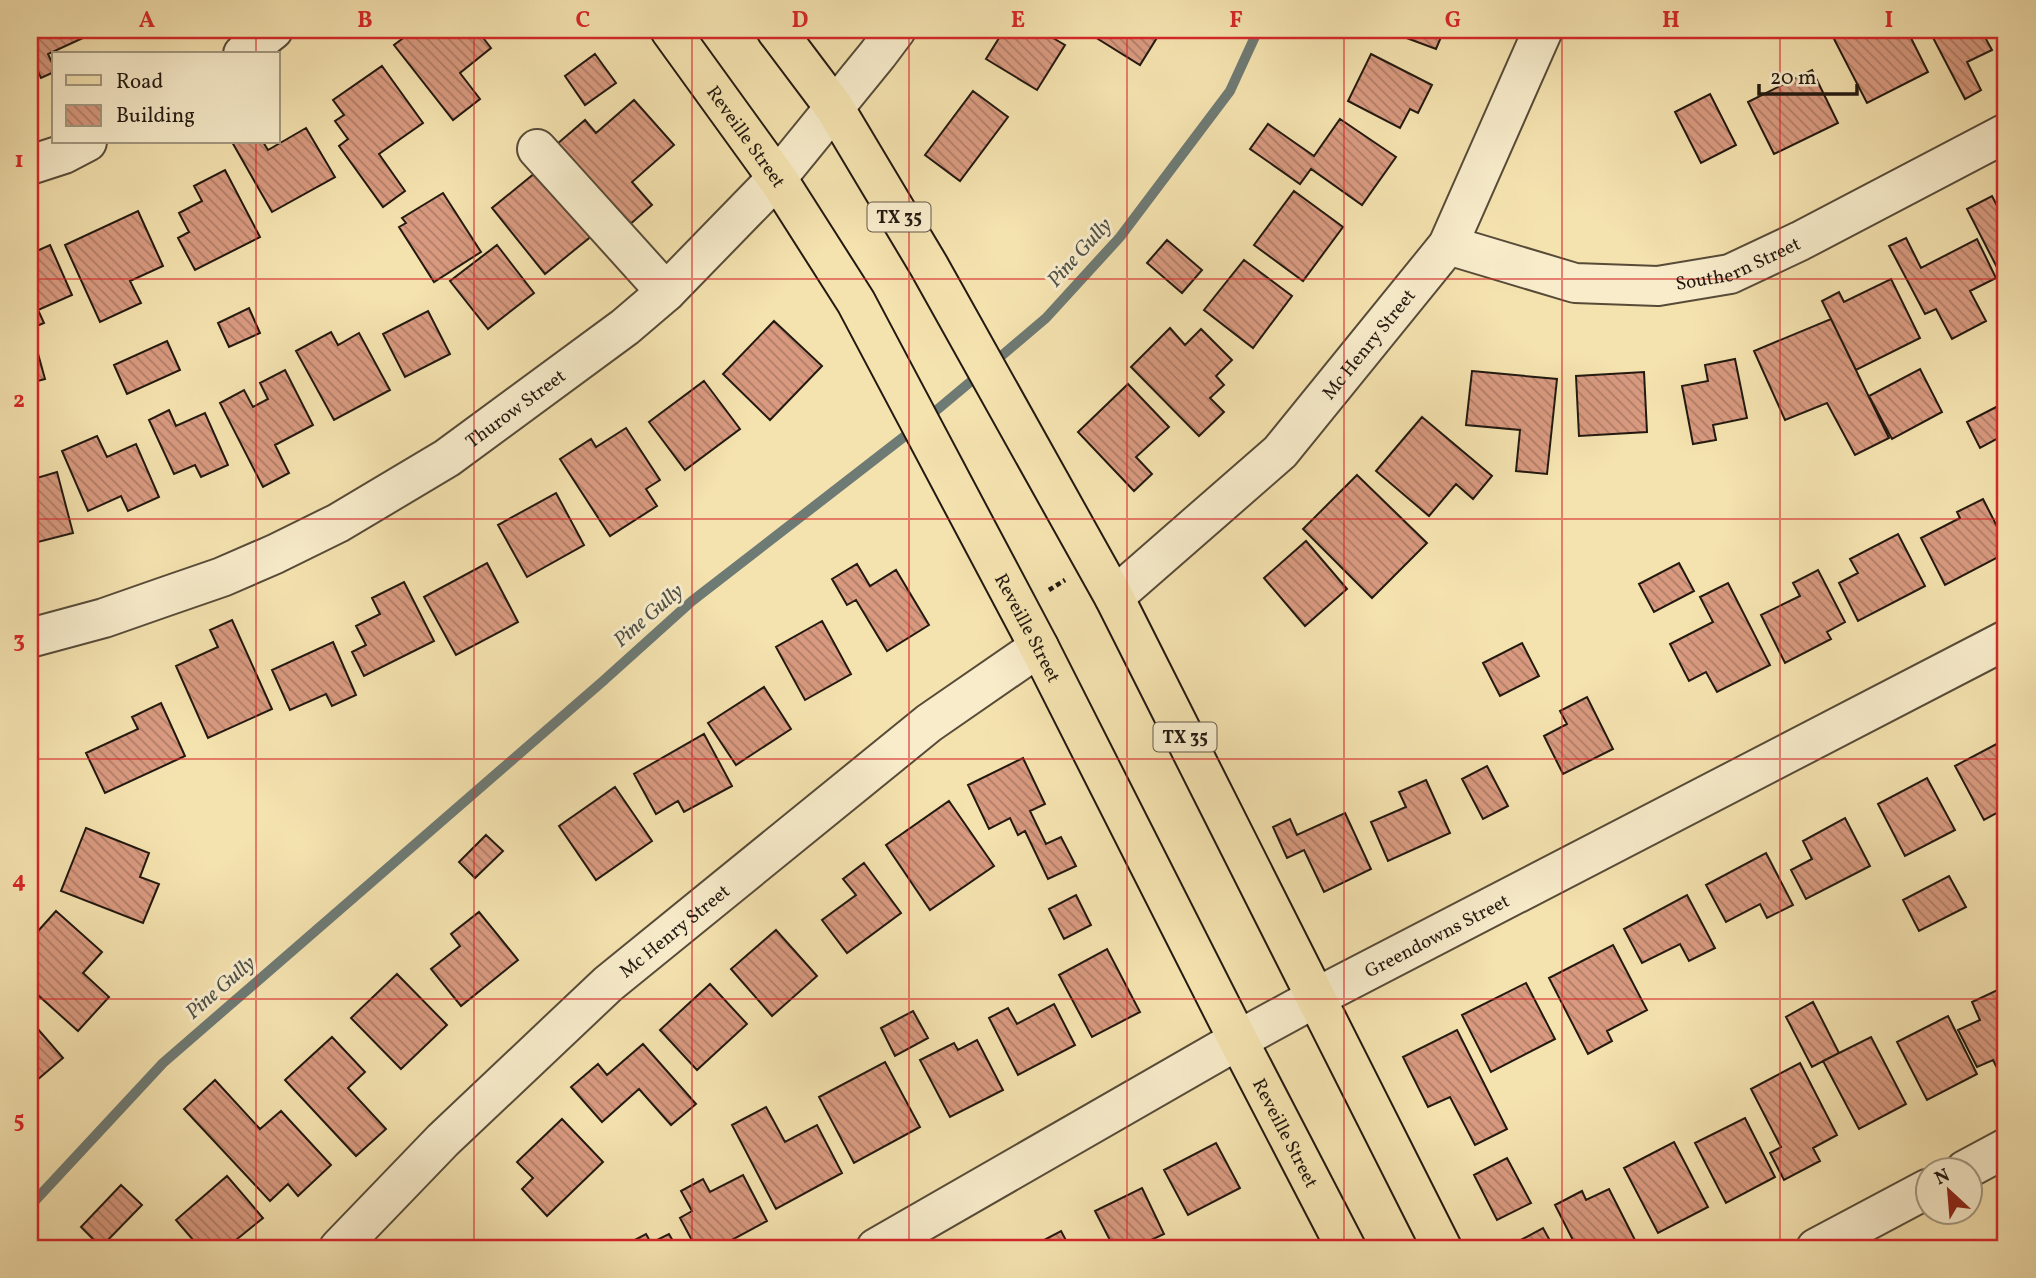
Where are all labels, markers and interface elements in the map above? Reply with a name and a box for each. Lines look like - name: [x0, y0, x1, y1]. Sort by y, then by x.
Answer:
- text: A: [139, 5, 155, 37]
- text: B: [357, 5, 373, 37]
- text: C: [576, 5, 590, 37]
- text: D: [792, 5, 809, 37]
- text: E: [1011, 5, 1025, 37]
- text: F: [1229, 5, 1243, 37]
- text: G: [1445, 5, 1461, 37]
- text: H: [1662, 5, 1680, 37]
- text: I: [1885, 5, 1893, 37]
- legend: [52, 52, 280, 144]
- scale bar: [1759, 52, 1857, 96]
- text: 20 m: [1770, 64, 1816, 93]
- text: Road: [116, 68, 163, 97]
- street label: Reveille Street: [699, 81, 791, 193]
- text: Building: [116, 102, 195, 131]
- text: 1: [14, 145, 24, 177]
- road number: TX 35: [867, 202, 930, 232]
- water label: Pine Gully: [1041, 211, 1120, 294]
- street label: Southern Street: [1674, 231, 1805, 298]
- street label: Mc Henry Street: [1317, 284, 1423, 406]
- street label: Thurow Street: [461, 364, 572, 455]
- text: 2: [13, 385, 25, 417]
- street label: Reveille Street: [987, 569, 1066, 688]
- water label: Pine Gully: [608, 577, 691, 655]
- text: 3: [13, 625, 25, 657]
- road number: TX 35: [1154, 722, 1216, 752]
- text: 4: [12, 865, 26, 897]
- street label: Mc Henry Street: [614, 879, 736, 985]
- street label: Greendowns Street: [1360, 888, 1515, 985]
- water label: Pine Gully: [180, 949, 263, 1027]
- street label: Reveille Street: [1245, 1074, 1324, 1193]
- text: 5: [13, 1105, 25, 1137]
- north arrow: [1913, 1156, 1983, 1226]
- text: N: [1931, 1163, 1955, 1192]

